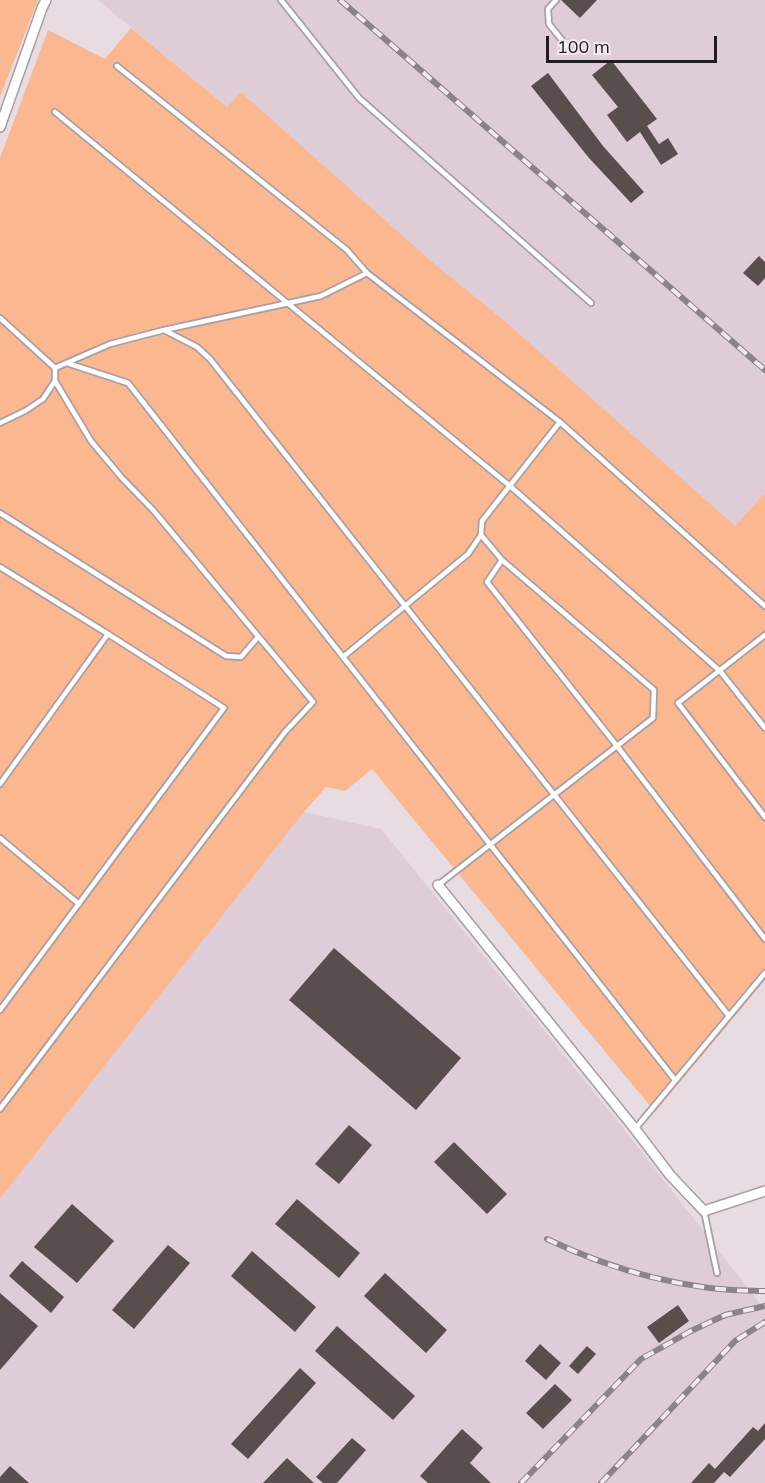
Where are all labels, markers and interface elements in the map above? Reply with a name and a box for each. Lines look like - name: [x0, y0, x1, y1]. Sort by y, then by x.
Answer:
- scale bar: [549, 24, 720, 62]
- text: 100 m: [557, 35, 610, 58]

